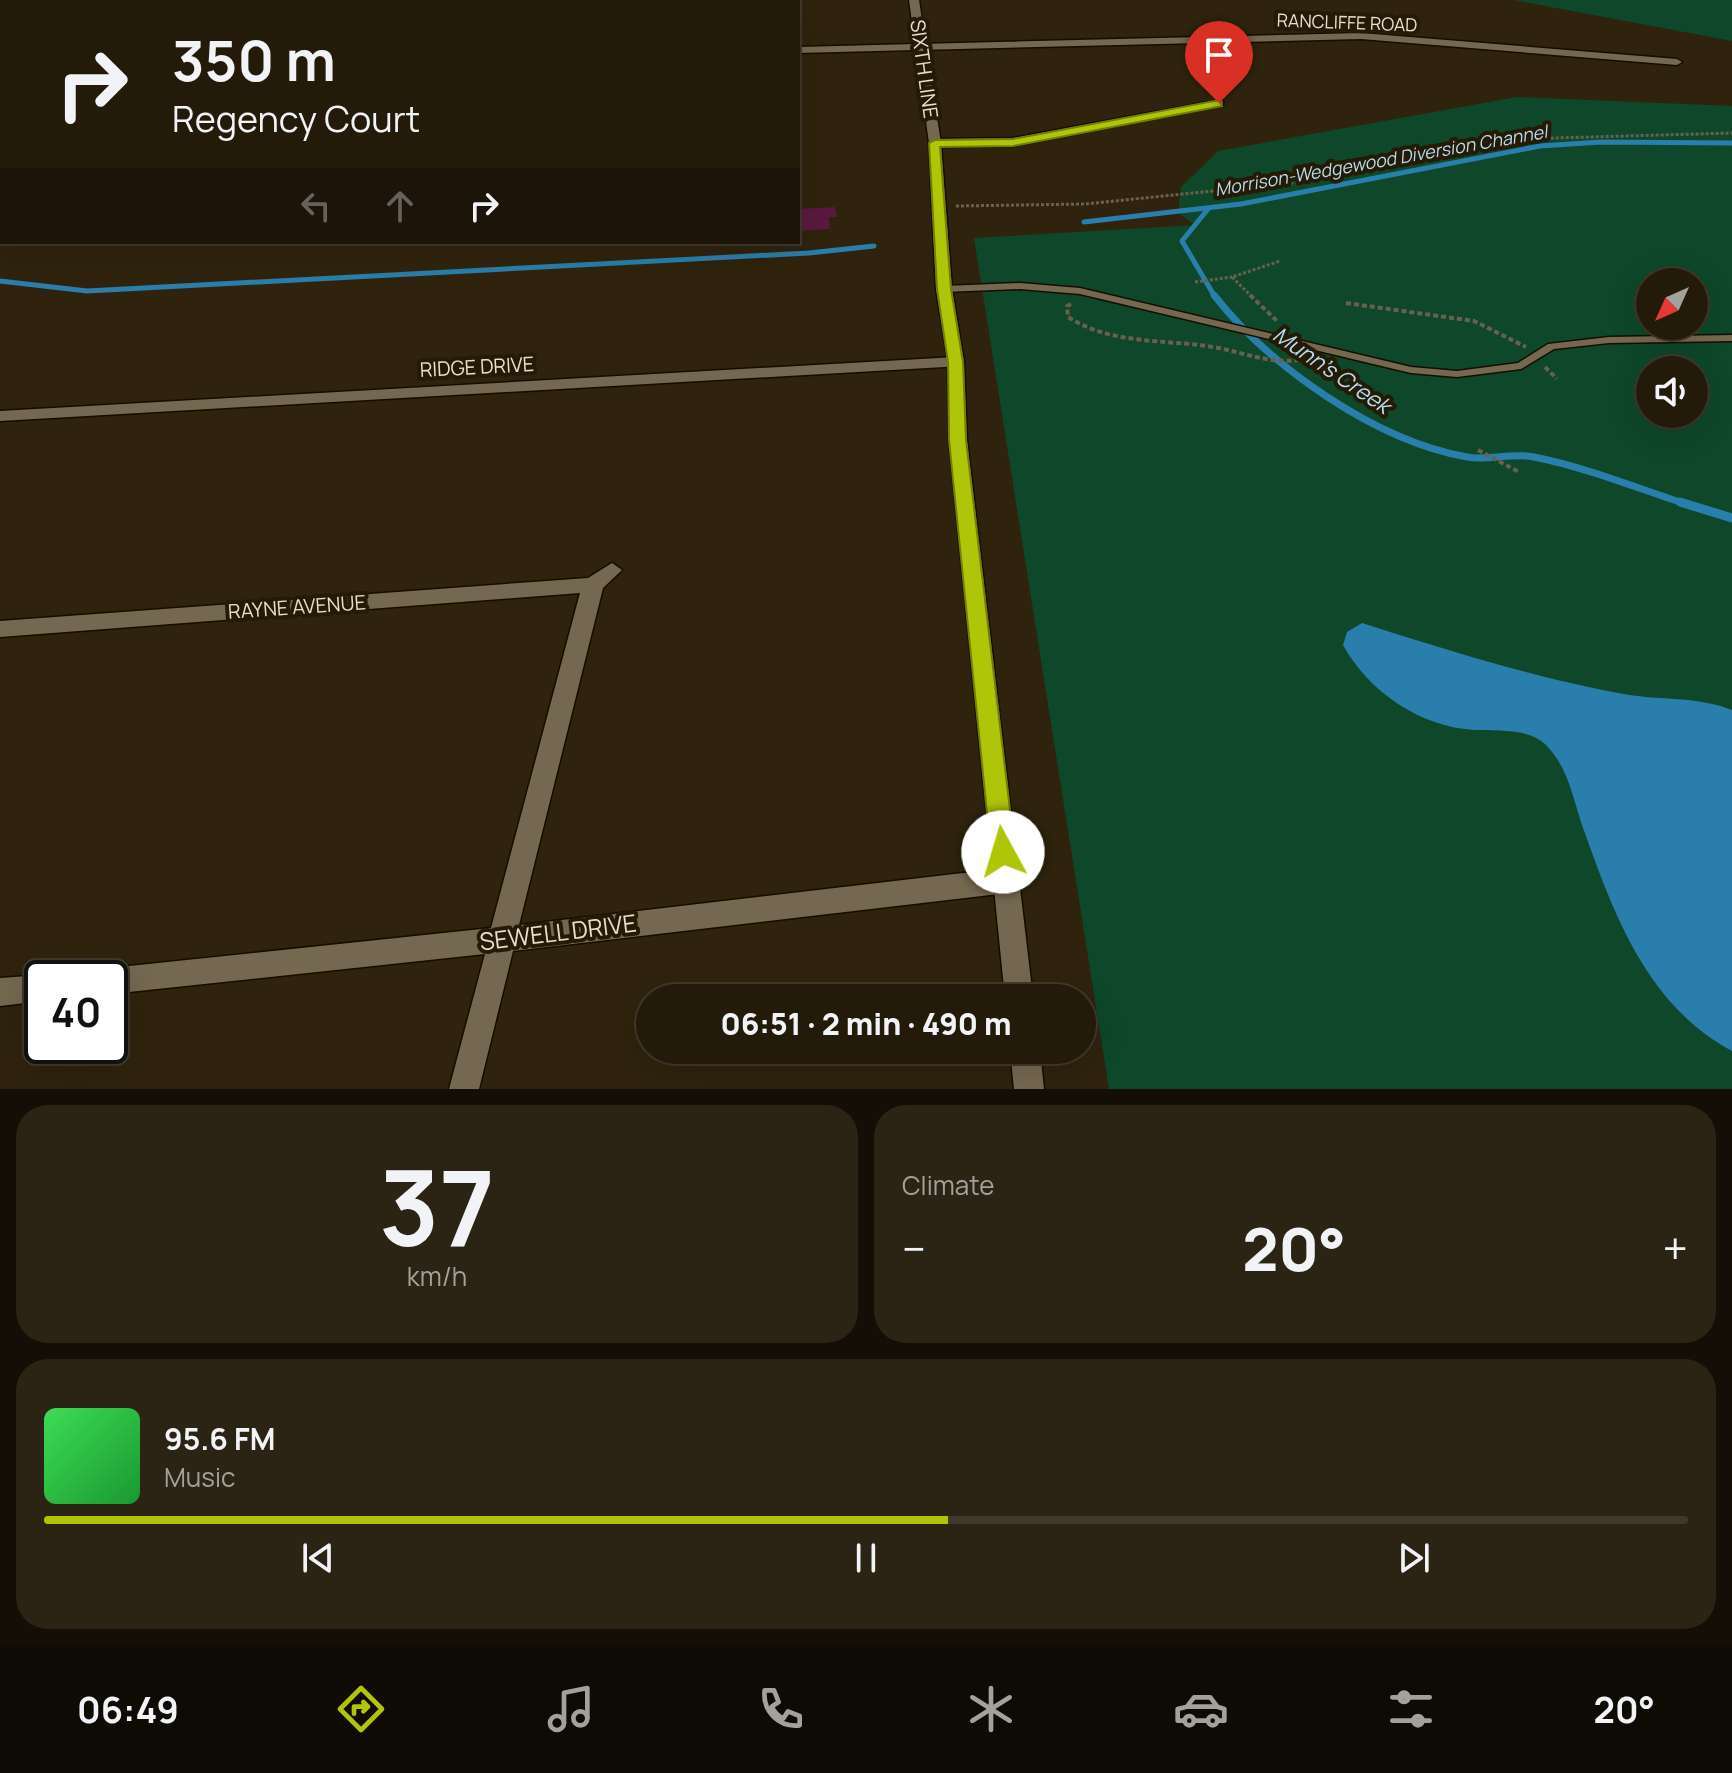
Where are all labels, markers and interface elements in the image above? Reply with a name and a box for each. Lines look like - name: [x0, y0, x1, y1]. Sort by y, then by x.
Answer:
- street label: RANCLIFFE ROAD: [1276, 8, 1418, 36]
- street label: SIXTH LINE: [904, 18, 945, 120]
- text: 350 m: [172, 21, 336, 98]
- pin: [1185, 21, 1253, 103]
- icon: right: [40, 32, 144, 136]
- icon: arrive: [1197, 33, 1241, 77]
- text: Regency Court: [172, 94, 420, 143]
- water label: Morrison-Wedgewood Diversion Channel: [1213, 118, 1552, 201]
- icon: left: [294, 184, 338, 228]
- icon: ahead: [378, 184, 422, 228]
- icon: right: [462, 184, 506, 228]
- north arrow: [1636, 268, 1708, 340]
- map controls: [1636, 268, 1708, 428]
- water label: Munn's Creek: [1267, 320, 1399, 422]
- street label: RIDGE DRIVE: [419, 350, 535, 383]
- button: sound: [1636, 356, 1708, 428]
- street label: RAYNE AVENUE: [227, 588, 367, 625]
- position arrow: [961, 810, 1045, 894]
- street label: SEWELL DRIVE: [478, 906, 638, 957]
- speed limit sign: 40: [24, 960, 128, 1064]
- text: 06:51 · 2 min · 490 m: [720, 1003, 1012, 1044]
- text: 37: [379, 1135, 495, 1277]
- text: Climate: [902, 1167, 994, 1203]
- text: 20°: [1242, 1207, 1346, 1289]
- text: −: [902, 1218, 926, 1278]
- text: +: [1663, 1218, 1688, 1278]
- text: km/h: [407, 1258, 467, 1294]
- text: 95.6 FM: [164, 1418, 275, 1459]
- text: Music: [164, 1459, 235, 1495]
- icon: previous: [296, 1536, 340, 1580]
- icon: pause: [844, 1536, 888, 1580]
- icon: next: [1392, 1536, 1436, 1580]
- icon: directions: [333, 1681, 389, 1737]
- icon: music: [543, 1681, 599, 1737]
- icon: phone: [753, 1681, 809, 1737]
- icon: climate: [963, 1681, 1019, 1737]
- icon: car: [1173, 1681, 1229, 1737]
- icon: filters: [1383, 1681, 1439, 1737]
- text: 06:49: [77, 1685, 179, 1734]
- text: 20°: [1594, 1685, 1655, 1734]

